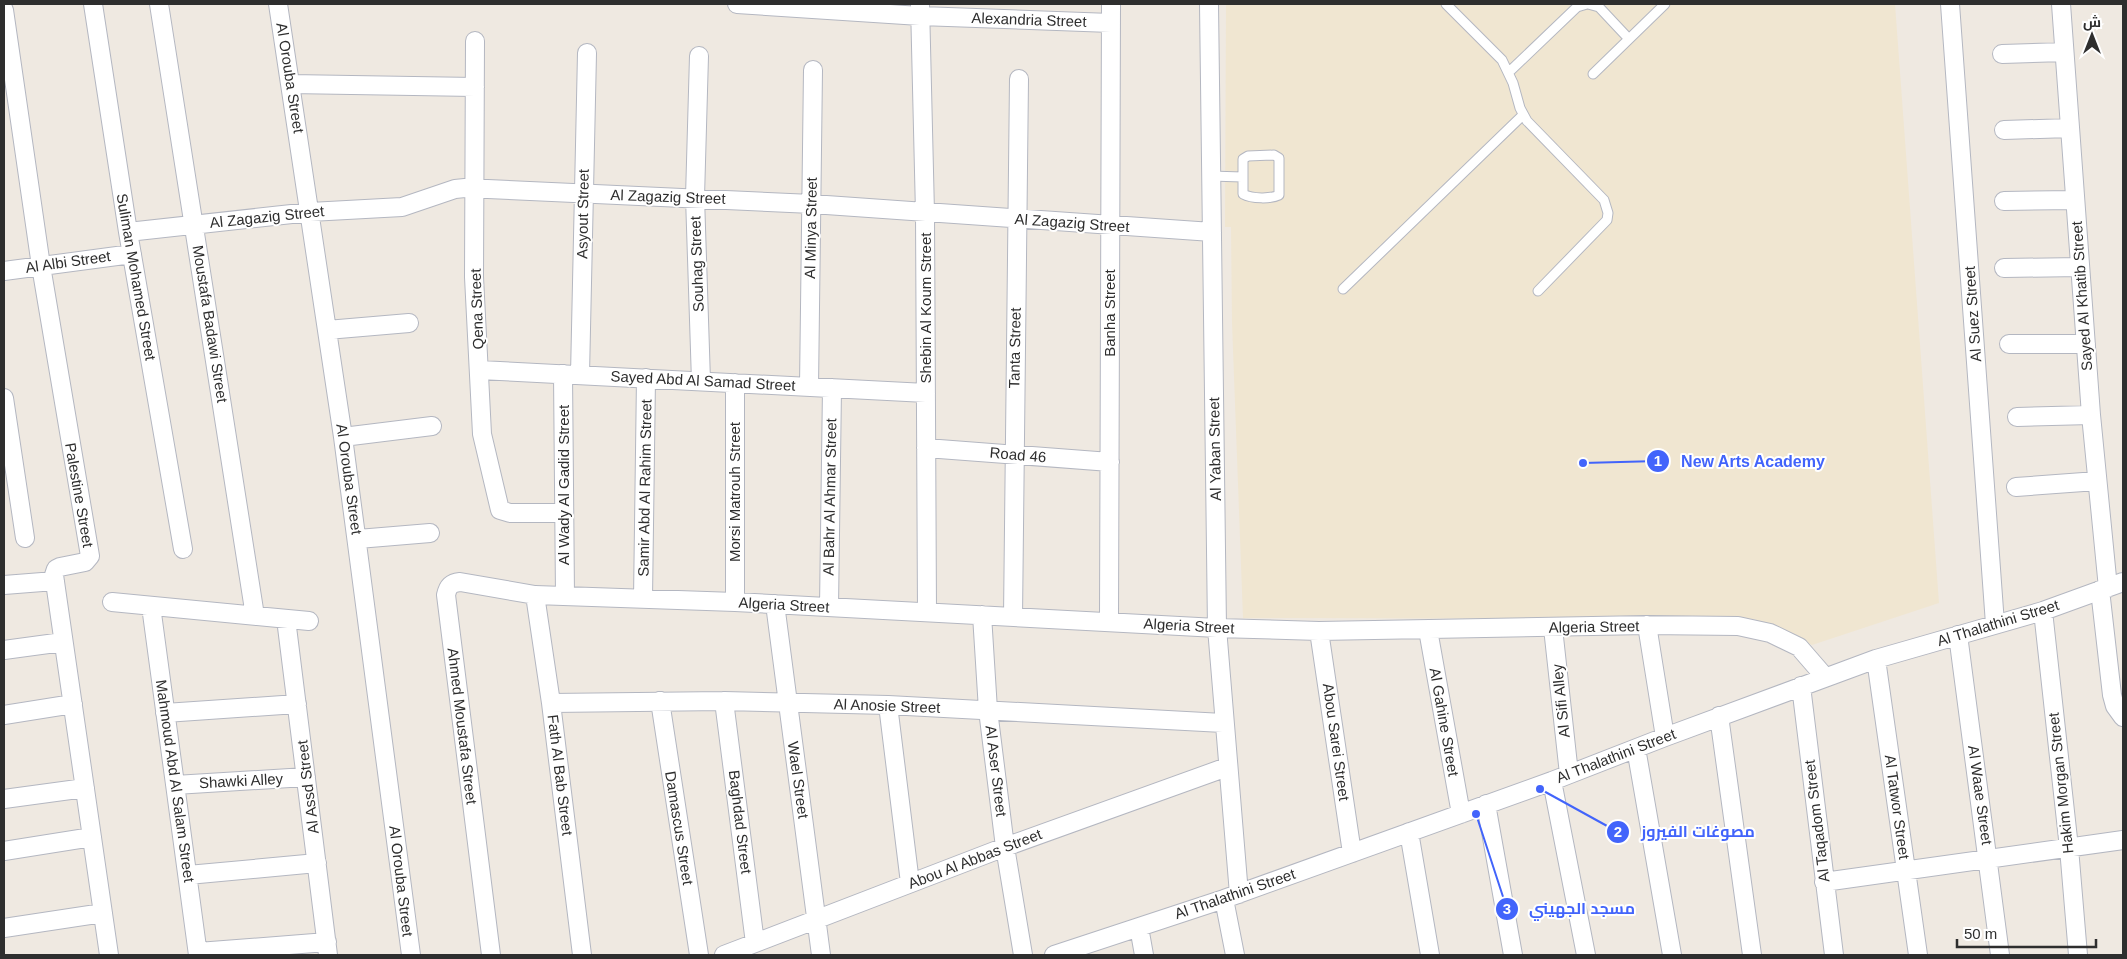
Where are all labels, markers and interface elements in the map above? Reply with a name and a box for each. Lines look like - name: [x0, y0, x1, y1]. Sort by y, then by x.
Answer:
- street label: Alexandria Street: [971, 9, 1088, 30]
- north arrow: [2067, 10, 2117, 60]
- text: ش: [2083, 14, 2101, 31]
- street label: Al Orouba Street: [273, 21, 308, 135]
- street label: Asyout Street: [573, 168, 592, 259]
- street label: Al Minya Street: [801, 176, 820, 279]
- street label: Al Zagazig Street: [610, 186, 727, 207]
- street label: Suliman Mohamed Street: [113, 192, 160, 363]
- street label: Al Zagazig Street: [209, 202, 326, 231]
- street label: Al Zagazig Street: [1014, 210, 1131, 235]
- street label: Souhag Street: [686, 215, 707, 312]
- street label: Sayed Al Khatib Street: [2068, 220, 2095, 371]
- street label: Shebin Al Koum Street: [917, 232, 934, 383]
- street label: Moustafa Badawi Street: [190, 244, 231, 405]
- street label: Al Albi Street: [24, 247, 112, 276]
- street label: Al Suez Street: [1961, 265, 1984, 362]
- street label: Qena Street: [467, 267, 486, 350]
- street label: Banha Street: [1101, 268, 1118, 357]
- street label: Tanta Street: [1005, 307, 1024, 389]
- street label: Sayed Abd Al Samad Street: [610, 367, 797, 394]
- street label: Al Yaban Street: [1205, 396, 1224, 501]
- street label: Samir Abd Al Rahim Street: [634, 398, 655, 577]
- street label: Al Wady Al Gadid Street: [555, 404, 572, 565]
- street label: Al Bahr Al Ahmar Street: [820, 417, 839, 576]
- street label: Morsi Matrouh Street: [726, 421, 743, 562]
- street label: Al Orouba Street: [333, 422, 366, 536]
- street label: Palestine Street: [62, 441, 97, 549]
- street label: Road 46: [989, 444, 1047, 465]
- callout: New Arts Academy: [1646, 446, 1836, 477]
- text: 1: [1654, 452, 1662, 469]
- text: New Arts Academy: [1681, 453, 1825, 470]
- street label: Algeria Street: [738, 594, 831, 615]
- street label: Al Thalathini Street: [1935, 596, 2062, 649]
- street label: Algeria Street: [1143, 615, 1236, 636]
- street label: Algeria Street: [1548, 617, 1640, 636]
- street label: Ahmed Moustafa Street: [444, 647, 481, 806]
- street label: Al Sifi Alley: [1548, 663, 1573, 739]
- street label: Al Gahine Street: [1427, 666, 1463, 778]
- street label: Mahmoud Abd Al Salam Street: [153, 679, 198, 884]
- street label: Abou Sarei Street: [1320, 682, 1353, 803]
- street label: Al Anosie Street: [833, 695, 941, 716]
- street label: Hakim Morgan Street: [2045, 711, 2076, 854]
- street label: Fath Al Bab Street: [545, 713, 576, 837]
- street label: Al Aser Street: [982, 724, 1011, 818]
- street label: Al Thalathini Street: [1554, 725, 1679, 786]
- street label: Al Assd Street: [293, 738, 322, 835]
- street label: Wael Street: [785, 740, 812, 820]
- street label: Al Waae Street: [1965, 744, 1996, 847]
- street label: Al Tatwor Street: [1882, 753, 1913, 861]
- street label: Al Taqadom Street: [1800, 758, 1832, 883]
- street label: Baghdad Street: [726, 769, 755, 876]
- street label: Shawki Alley: [198, 770, 284, 791]
- street label: Damascus Street: [662, 770, 697, 887]
- callout: مصوغات الفيروز: [1606, 816, 1765, 847]
- text: 2: [1614, 823, 1622, 840]
- text: مصوغات الفيروز: [1640, 823, 1755, 841]
- street label: Al Orouba Street: [386, 824, 417, 938]
- street label: Abou Al Abbas Street: [906, 825, 1045, 892]
- street label: Al Thalathini Street: [1172, 865, 1298, 922]
- callout: مسجد الجهيني: [1494, 893, 1645, 924]
- text: 3: [1503, 900, 1511, 917]
- text: مسجد الجهيني: [1529, 900, 1635, 921]
- scale bar: [1957, 916, 2096, 948]
- text: 50 m: [1964, 925, 1997, 942]

